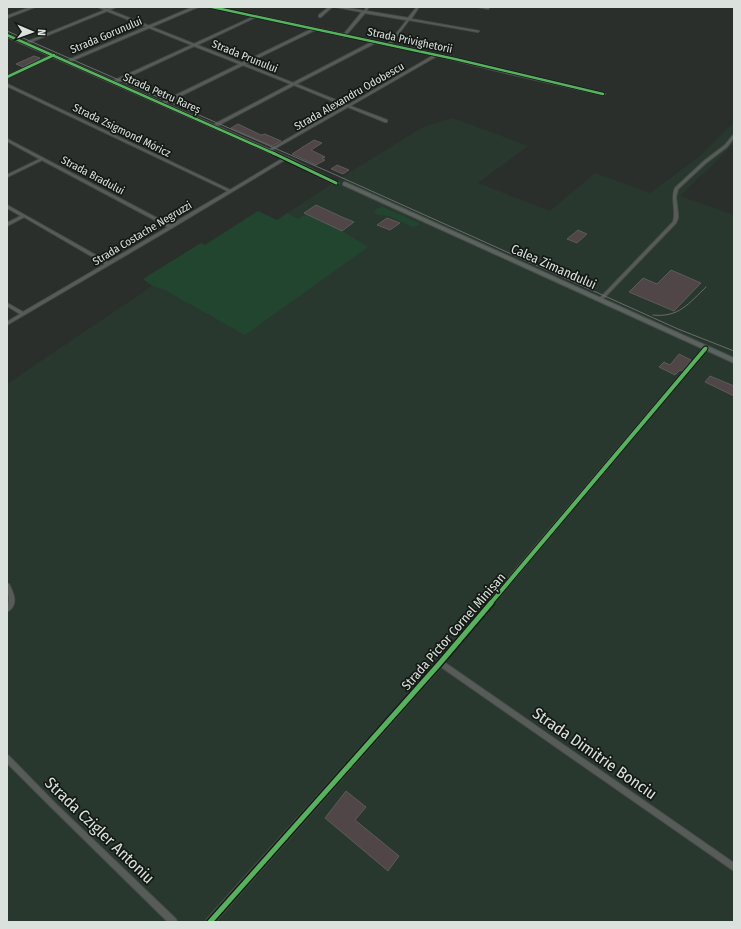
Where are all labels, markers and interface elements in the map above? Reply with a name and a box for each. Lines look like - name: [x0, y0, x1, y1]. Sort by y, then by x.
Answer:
- north arrow: [12, 12, 52, 52]
- street label: Strada Gorunului: [68, 14, 144, 56]
- street label: Strada Privighetorii: [366, 25, 454, 56]
- text: N: [35, 29, 48, 36]
- street label: Strada Prunului: [210, 37, 280, 76]
- street label: Strada Alexandru Odobescu: [292, 60, 406, 133]
- street label: Strada Petru Rareș: [121, 71, 203, 116]
- street label: Strada Zsigmond Móricz: [71, 101, 173, 160]
- street label: Strada Bradului: [59, 153, 127, 198]
- street label: Strada Costache Negruzzi: [90, 199, 194, 268]
- street label: Calea Zimandului: [509, 241, 599, 292]
- street label: Strada Pictor Cornel Minișan: [398, 570, 509, 694]
- street label: Strada Dimitrie Bonciu: [529, 703, 660, 803]
- street label: Strada Czigler Antoniu: [41, 773, 158, 887]

